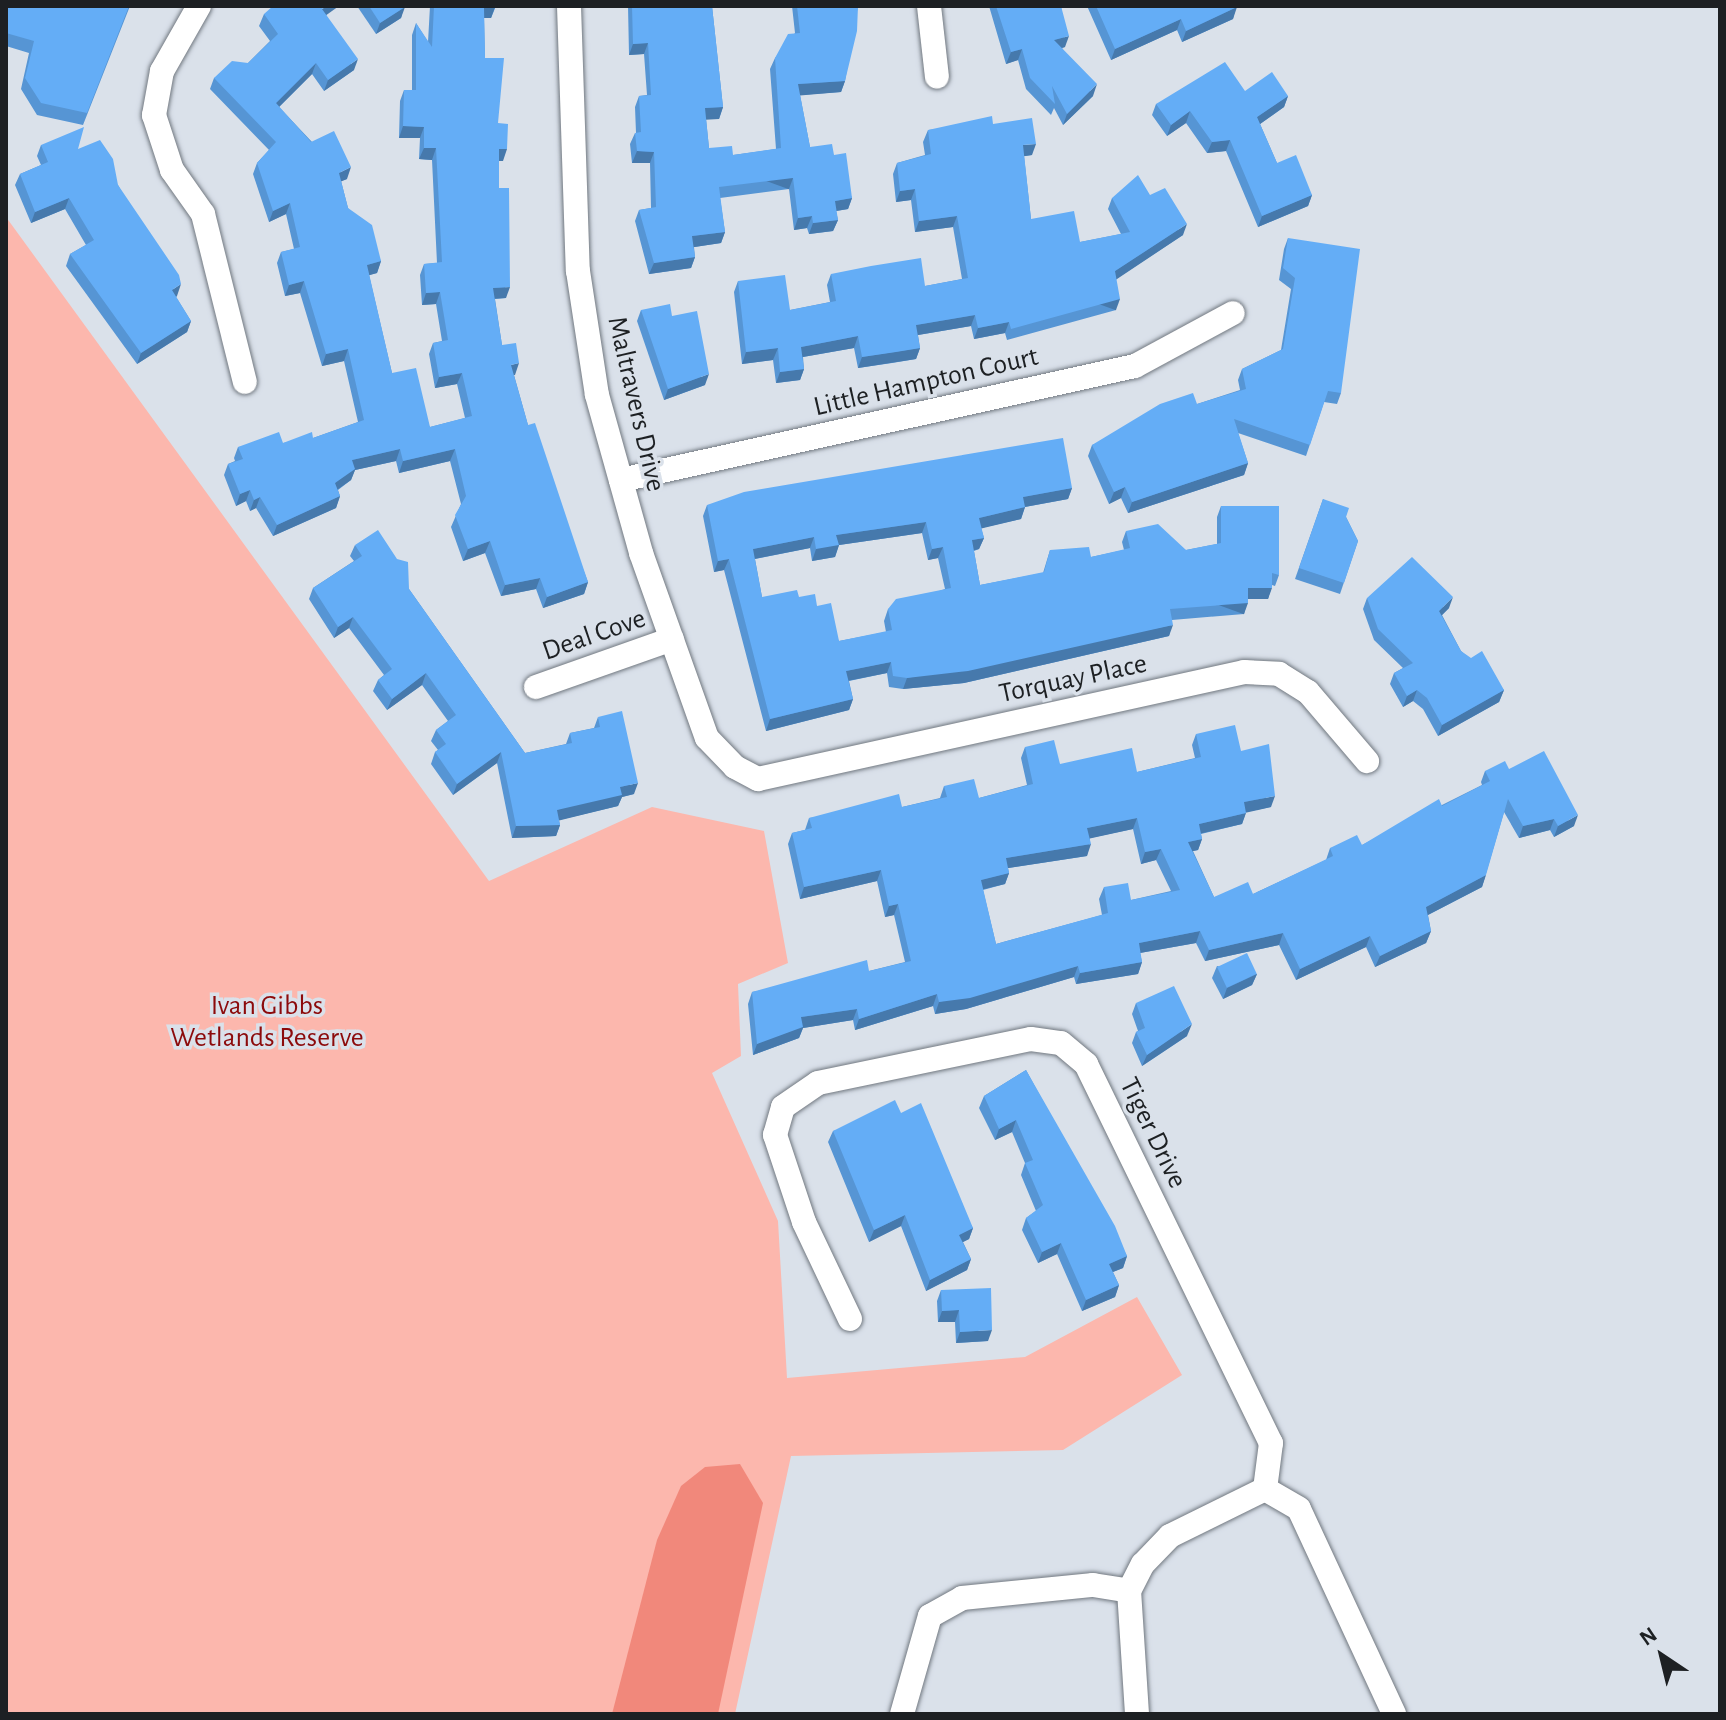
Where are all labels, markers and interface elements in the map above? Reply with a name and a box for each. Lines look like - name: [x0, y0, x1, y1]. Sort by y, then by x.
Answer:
- street label: Maltravers Drive: [600, 313, 672, 495]
- street label: Little Hampton Court: [810, 340, 1042, 424]
- street label: Deal Cove: [538, 602, 650, 668]
- street label: Torquay Place: [996, 647, 1150, 711]
- park label: Ivan Gibbs Wetlands Reserve: [170, 989, 364, 1055]
- street label: Tiger Drive: [1112, 1072, 1194, 1194]
- north arrow: [1622, 1616, 1702, 1696]
- text: N: [1636, 1623, 1661, 1650]

